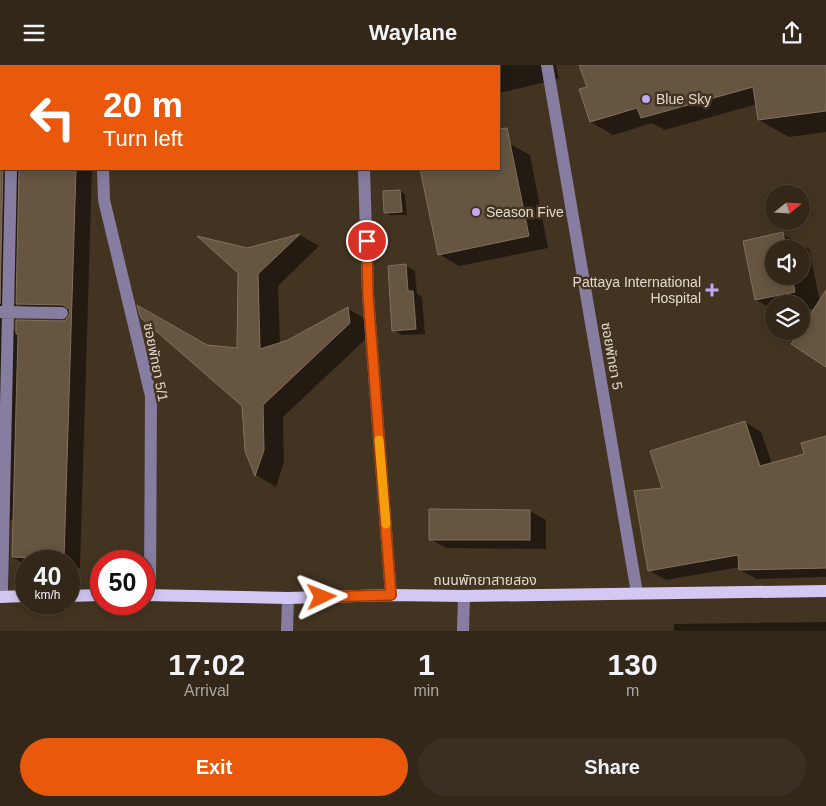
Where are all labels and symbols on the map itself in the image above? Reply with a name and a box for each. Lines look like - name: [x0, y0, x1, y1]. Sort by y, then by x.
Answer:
- place label: Blue Sky: [656, 91, 711, 107]
- marker: Blue Sky: [640, 93, 652, 105]
- north arrow: [765, 185, 810, 230]
- place label: Season Five: [486, 204, 564, 220]
- marker: Season Five: [470, 206, 482, 218]
- pin: [346, 220, 388, 262]
- place label: Pattaya International Hospital: [573, 274, 701, 306]
- marker: Pattaya International Hospital: [705, 283, 719, 297]
- street label: ซอยพัทยา 5/1: [141, 321, 172, 403]
- street label: ซอยพัทยา 5: [598, 321, 626, 391]
- speed limit sign: 50: [90, 550, 155, 615]
- position arrow: [295, 570, 347, 622]
- street label: ถนนพัทยาสายสอง: [433, 572, 537, 588]

